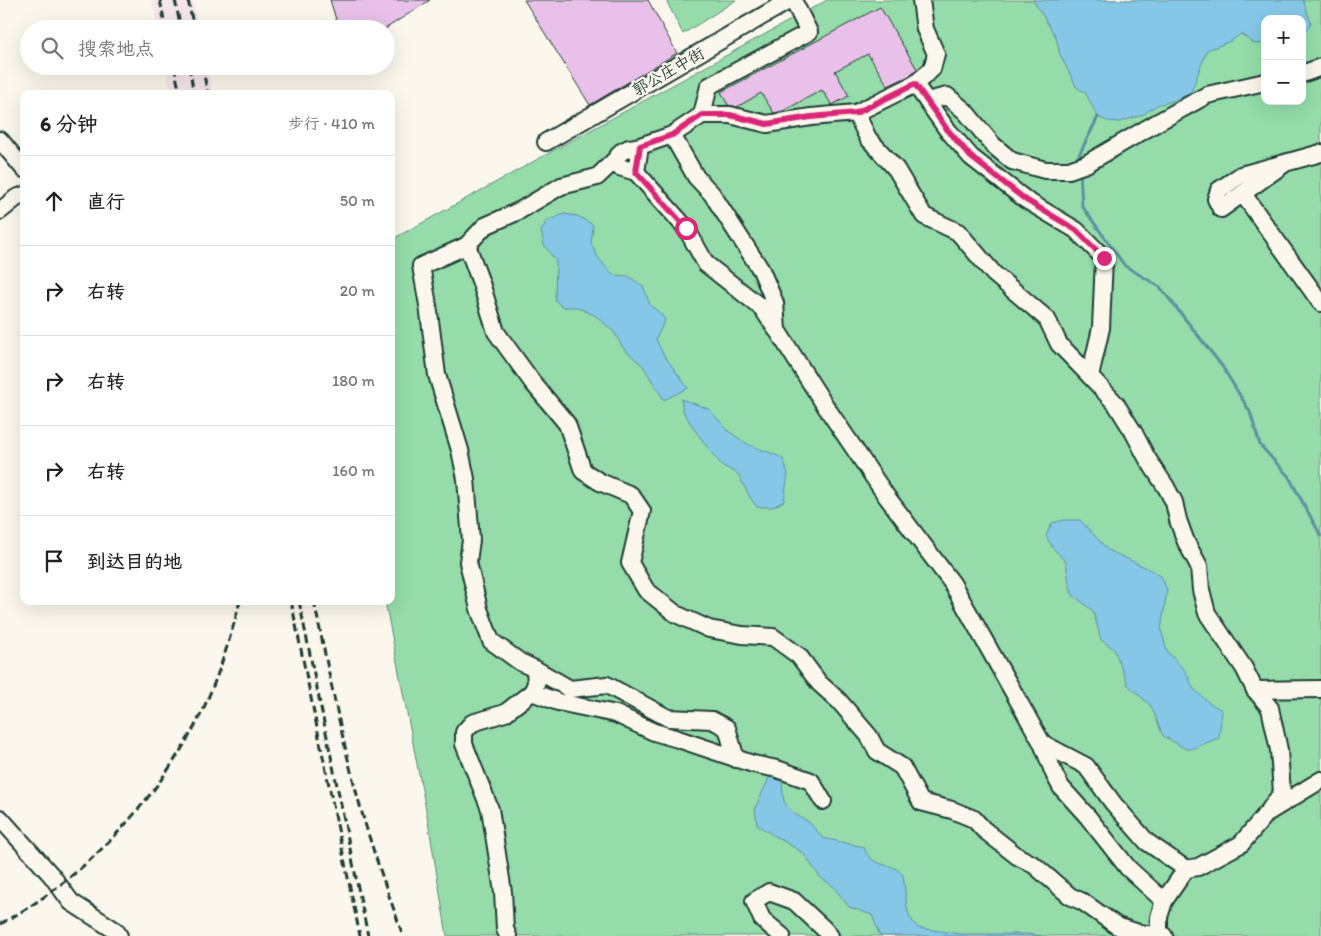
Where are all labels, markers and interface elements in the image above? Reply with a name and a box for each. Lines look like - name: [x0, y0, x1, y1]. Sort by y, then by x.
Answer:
- map controls: [1261, 15, 1306, 105]
- button: +: [1261, 15, 1306, 60]
- search box: [20, 20, 395, 75]
- icon: search: [38, 34, 66, 62]
- text: 搜索地点: [78, 37, 154, 60]
- street label: 郭公庄中街: [629, 43, 708, 100]
- button: −: [1261, 60, 1306, 105]
- text: 6 分钟: [40, 111, 98, 136]
- text: 步行 · 410 m: [288, 114, 375, 133]
- icon: ahead: [40, 187, 68, 215]
- text: 直行: [87, 190, 125, 213]
- text: 50 m: [340, 191, 375, 210]
- route start: [675, 217, 698, 240]
- route end: [1093, 247, 1116, 270]
- icon: right: [40, 277, 68, 305]
- text: 右转: [87, 280, 125, 303]
- text: 20 m: [340, 281, 375, 300]
- icon: right: [40, 367, 68, 395]
- text: 右转: [87, 370, 125, 393]
- text: 180 m: [332, 371, 375, 390]
- icon: right: [40, 457, 68, 485]
- text: 右转: [87, 460, 125, 483]
- text: 160 m: [332, 461, 375, 480]
- icon: arrive: [40, 547, 68, 575]
- text: 到达目的地: [87, 550, 182, 573]

